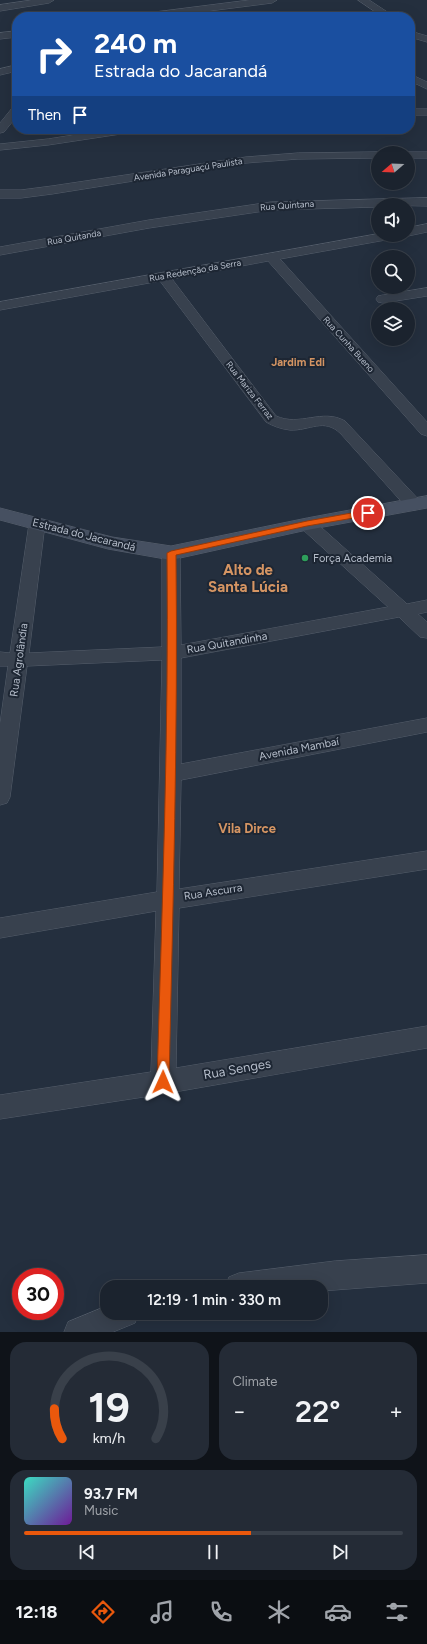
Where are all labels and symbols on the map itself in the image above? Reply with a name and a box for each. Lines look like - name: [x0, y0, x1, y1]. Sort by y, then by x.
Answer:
- north arrow: [371, 146, 415, 190]
- street label: Avenida Paraguaçú Paulista: [133, 155, 244, 183]
- street label: Rua Quintana: [260, 198, 315, 212]
- street label: Rua Quitanda: [46, 227, 102, 247]
- street label: Rua Redenção da Serra: [148, 256, 242, 284]
- street label: Rua Cunha Bueno: [321, 314, 377, 374]
- district label: Jardim Edi: [271, 356, 325, 369]
- street label: Rua Mariza Ferraz: [224, 359, 277, 422]
- pin: [351, 496, 385, 530]
- street label: Estrada do Jacarandá: [31, 516, 137, 554]
- place label: Força Academia: [313, 552, 392, 565]
- marker: Força Academia: [300, 553, 310, 563]
- district label: Alto de Santa Lúcia: [208, 561, 288, 596]
- street label: Rua Agrolândia: [7, 622, 31, 698]
- street label: Rua Quitandinha: [186, 630, 268, 656]
- street label: Avenida Mambaí: [258, 735, 341, 763]
- district label: Vila Dirce: [218, 821, 276, 836]
- street label: Rua Ascurra: [183, 881, 243, 903]
- street label: Rua Senges: [202, 1056, 272, 1082]
- position arrow: [142, 1061, 184, 1103]
- speed limit sign: 30: [12, 1268, 64, 1320]

